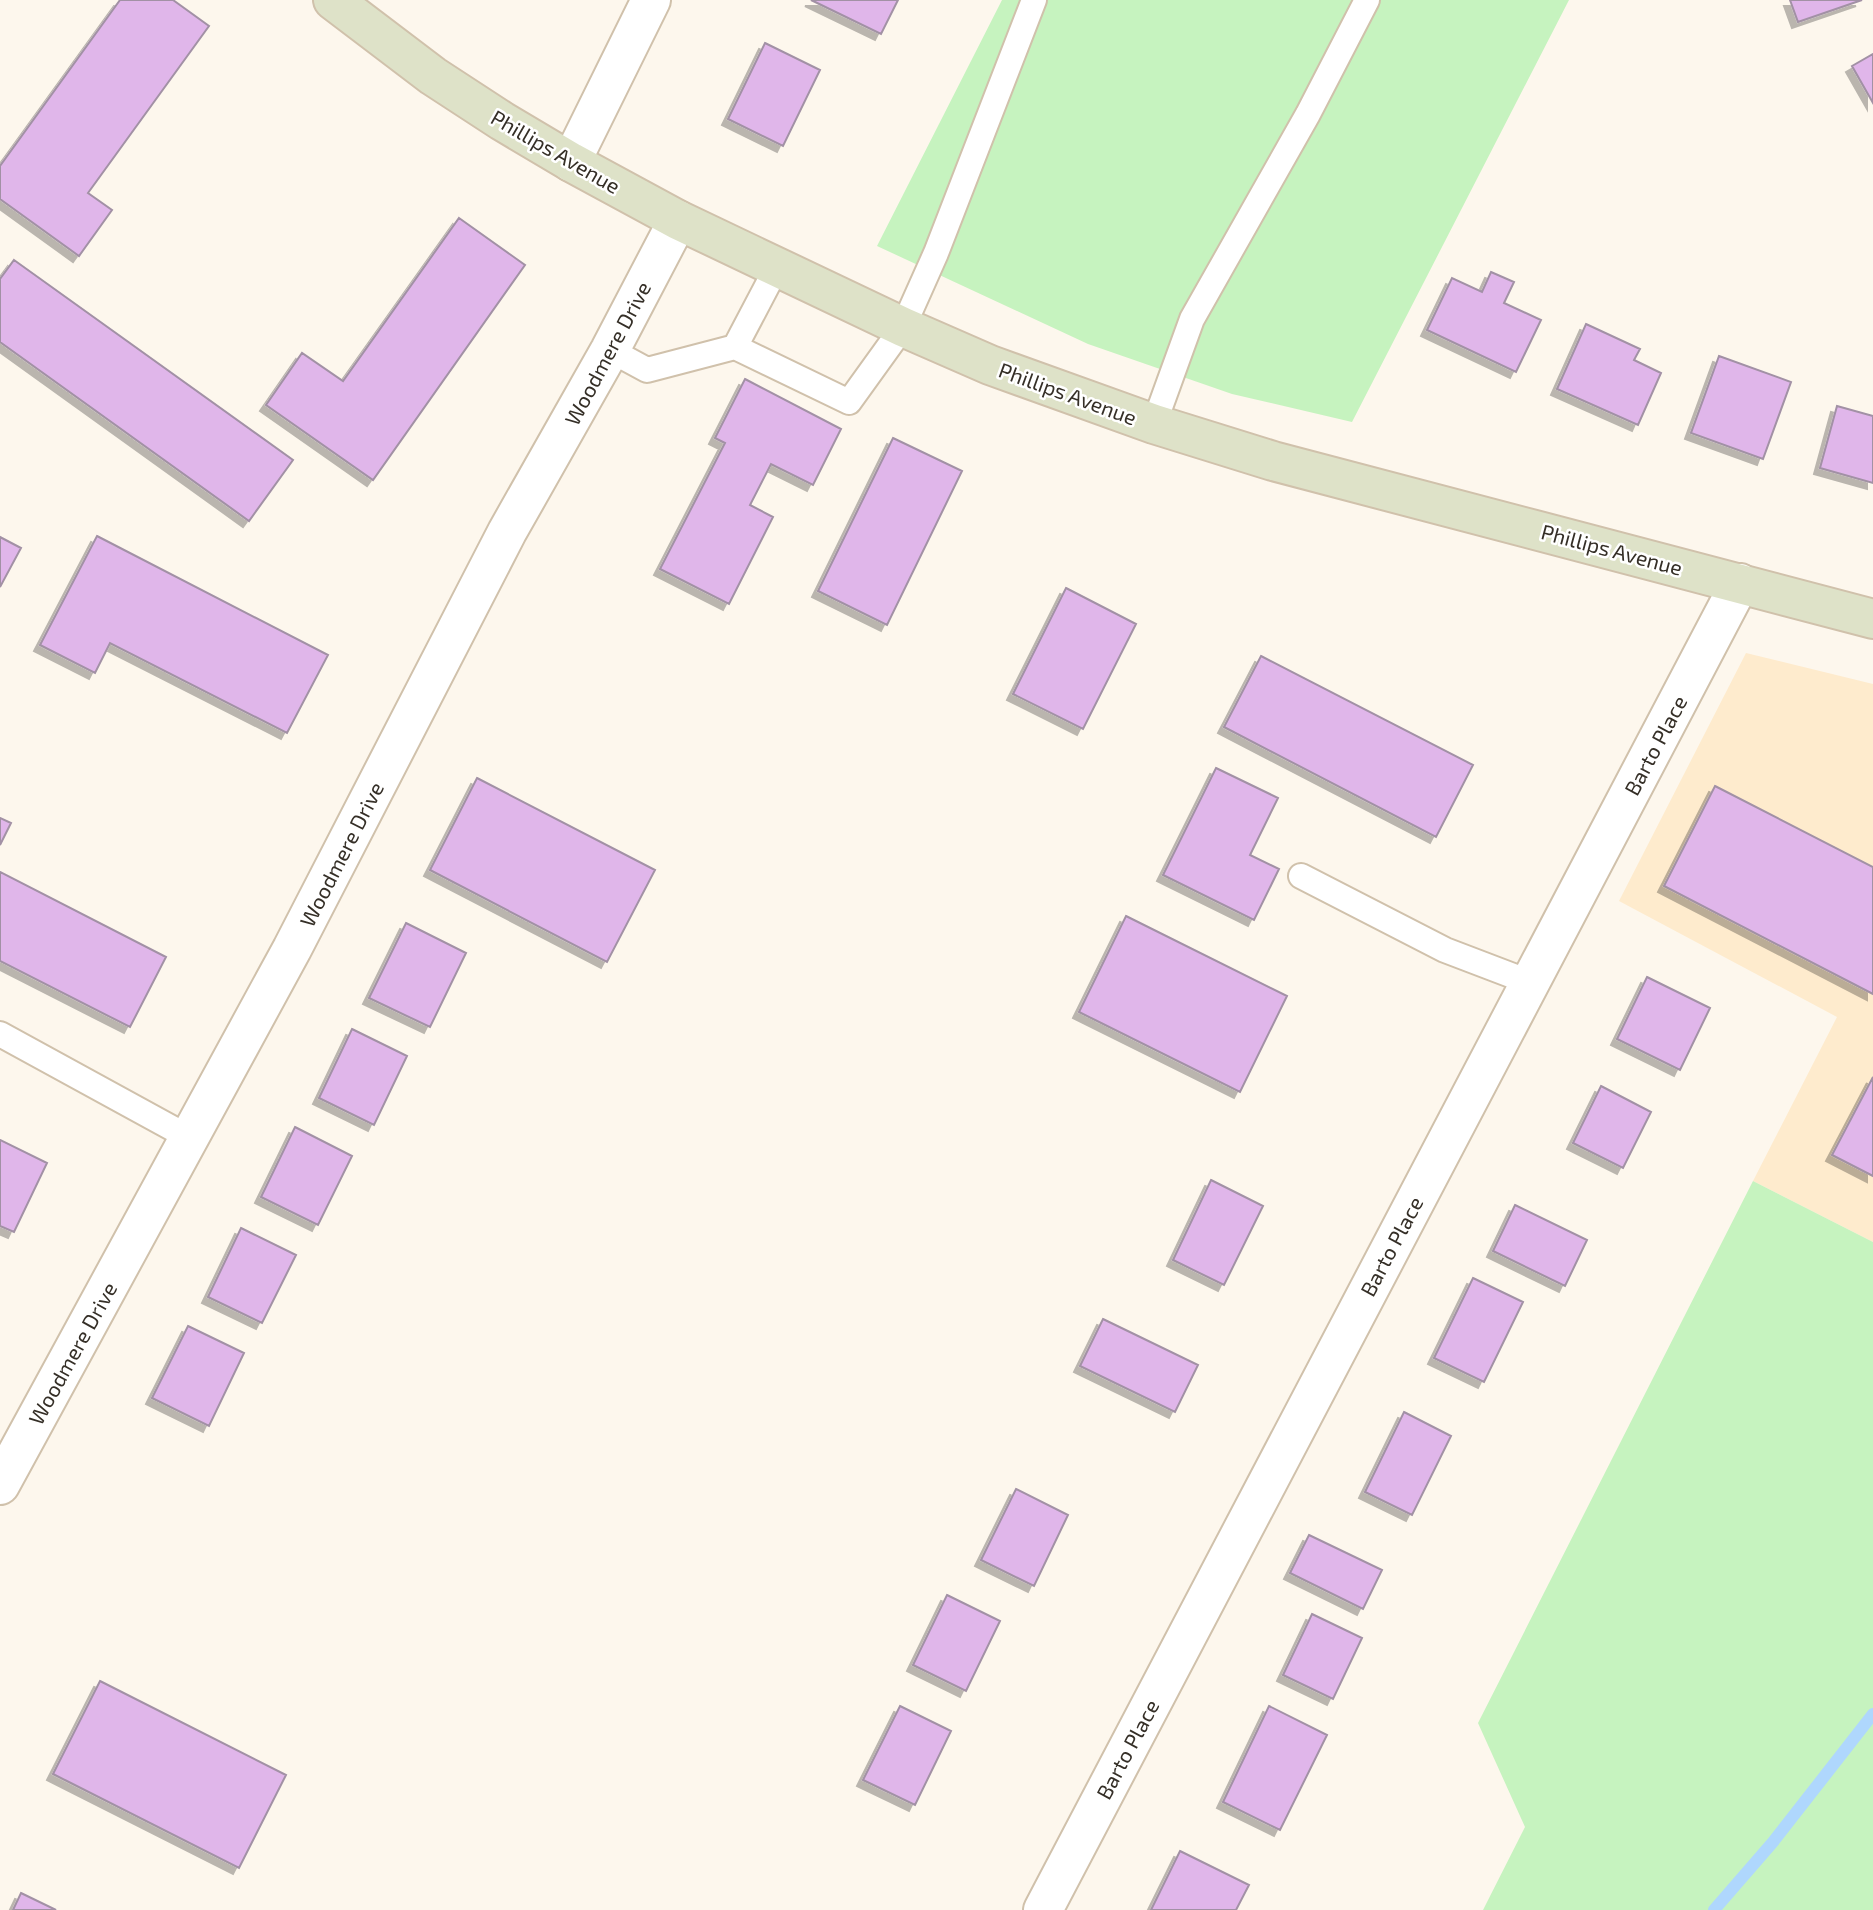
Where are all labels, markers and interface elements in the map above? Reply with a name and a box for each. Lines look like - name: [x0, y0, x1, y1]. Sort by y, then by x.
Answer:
- street label: Phillips Avenue: [487, 104, 625, 198]
- street label: Woodmere Drive: [559, 277, 655, 429]
- street label: Phillips Avenue: [996, 356, 1140, 430]
- street label: Phillips Avenue: [1539, 518, 1685, 580]
- street label: Barto Place: [1618, 691, 1692, 799]
- street label: Woodmere Drive: [294, 777, 388, 931]
- street label: Barto Place: [1354, 1192, 1428, 1300]
- street label: Woodmere Drive: [23, 1277, 121, 1429]
- street label: Barto Place: [1090, 1695, 1164, 1803]

